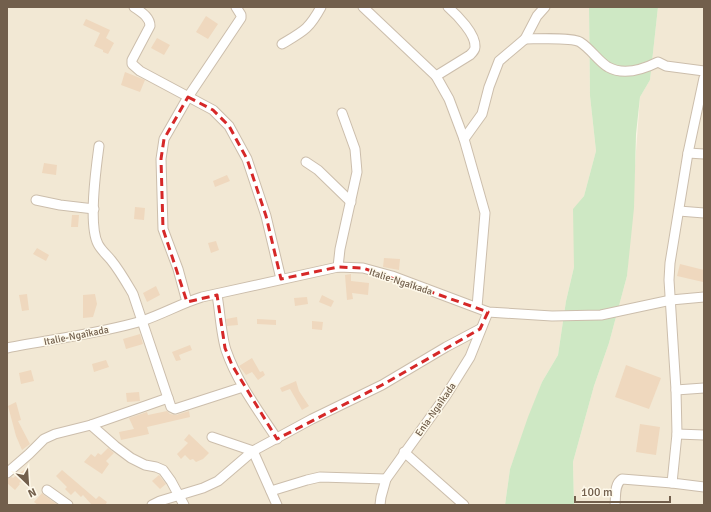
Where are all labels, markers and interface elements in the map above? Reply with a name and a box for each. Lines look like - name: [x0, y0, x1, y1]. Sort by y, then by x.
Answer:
- street label: Italie-Ngaîkada: [367, 266, 434, 298]
- street label: Italie-Ngaîkada: [43, 324, 110, 348]
- street label: Enia-Ngaîkada: [413, 380, 459, 439]
- north arrow: [8, 464, 48, 504]
- scale bar: [575, 478, 670, 504]
- text: N: [26, 485, 38, 500]
- text: 100 m: [581, 485, 613, 500]

